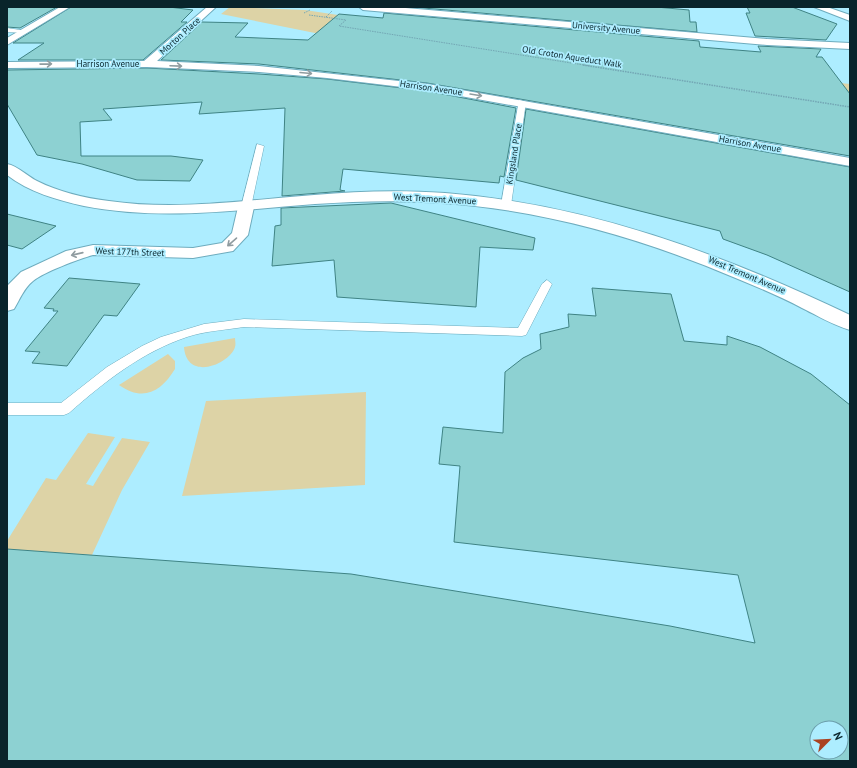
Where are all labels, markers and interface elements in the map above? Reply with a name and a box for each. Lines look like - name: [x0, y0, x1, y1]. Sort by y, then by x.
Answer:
- street label: Morton Place: [157, 14, 203, 57]
- street label: University Avenue: [571, 19, 641, 36]
- street label: Old Croton Aqueduct Walk: [522, 43, 623, 70]
- street label: Harrison Avenue: [77, 58, 140, 69]
- one-way arrow: [39, 61, 52, 68]
- one-way arrow: [169, 62, 182, 69]
- one-way arrow: [299, 69, 312, 77]
- street label: Harrison Avenue: [399, 78, 463, 97]
- one-way arrow: [469, 91, 482, 99]
- street label: Kingsland Place: [503, 122, 524, 185]
- street label: Harrison Avenue: [718, 133, 782, 154]
- street label: West Tremont Avenue: [393, 191, 477, 206]
- one-way arrow: [227, 238, 238, 247]
- street label: West 177th Street: [95, 245, 165, 258]
- one-way arrow: [71, 251, 84, 258]
- street label: West Tremont Avenue: [707, 253, 788, 296]
- north arrow: [809, 720, 849, 760]
- text: N: [830, 730, 846, 742]

